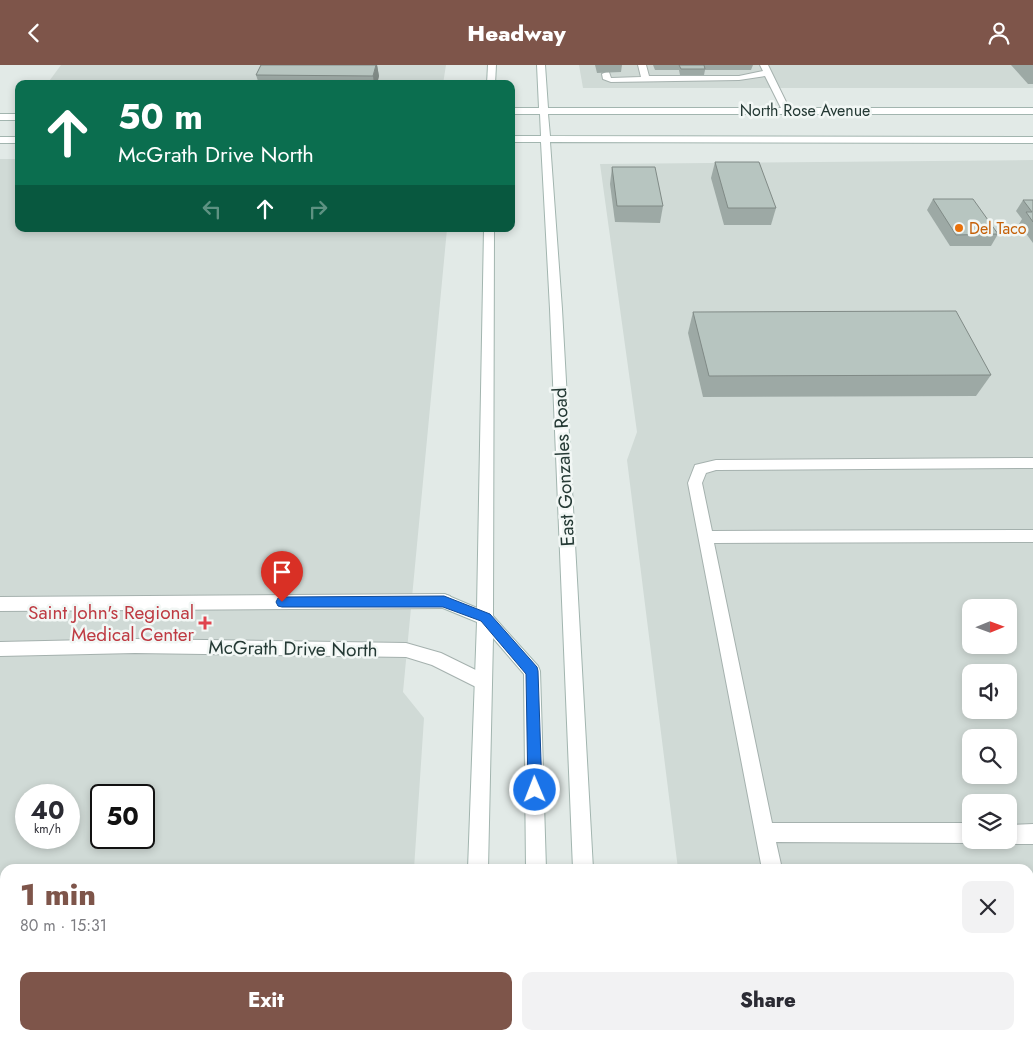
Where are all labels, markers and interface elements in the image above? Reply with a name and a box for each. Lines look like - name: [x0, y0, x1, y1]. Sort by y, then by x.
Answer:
- text: Headway: [467, 17, 566, 49]
- icon: back: [20, 19, 48, 47]
- icon: person: [985, 19, 1013, 47]
- text: 50 m: [118, 92, 203, 142]
- street label: North Rose Avenue: [740, 99, 870, 122]
- icon: ahead: [35, 100, 100, 165]
- text: McGrath Drive North: [118, 138, 314, 170]
- icon: left: [198, 195, 226, 223]
- icon: ahead: [251, 195, 279, 223]
- icon: right: [304, 195, 332, 223]
- place label: Del Taco: [969, 217, 1027, 240]
- marker: Del Taco: [953, 222, 965, 234]
- street label: East Gonzales Road: [546, 387, 581, 547]
- pin: [261, 551, 303, 602]
- icon: arrive: [268, 558, 296, 586]
- place label: Saint John's Regional Medical Center: [28, 599, 194, 648]
- north arrow: [962, 599, 1018, 654]
- map controls: [962, 599, 1017, 849]
- marker: Saint John's Regional Medical Center: [198, 616, 212, 630]
- street label: McGrath Drive North: [208, 634, 378, 663]
- button: sound: [962, 664, 1017, 719]
- button: search: [962, 729, 1017, 784]
- position arrow: [508, 763, 560, 815]
- speed limit sign: 50: [90, 784, 155, 849]
- text: 40: [30, 792, 65, 828]
- button: layers: [962, 794, 1017, 849]
- text: km/h: [34, 820, 61, 838]
- text: 1 min: [20, 873, 96, 916]
- button: close: [962, 881, 1014, 933]
- text: 80 m · 15:31: [20, 914, 107, 937]
- button: Exit: [20, 972, 512, 1030]
- button: Share: [522, 972, 1014, 1030]

